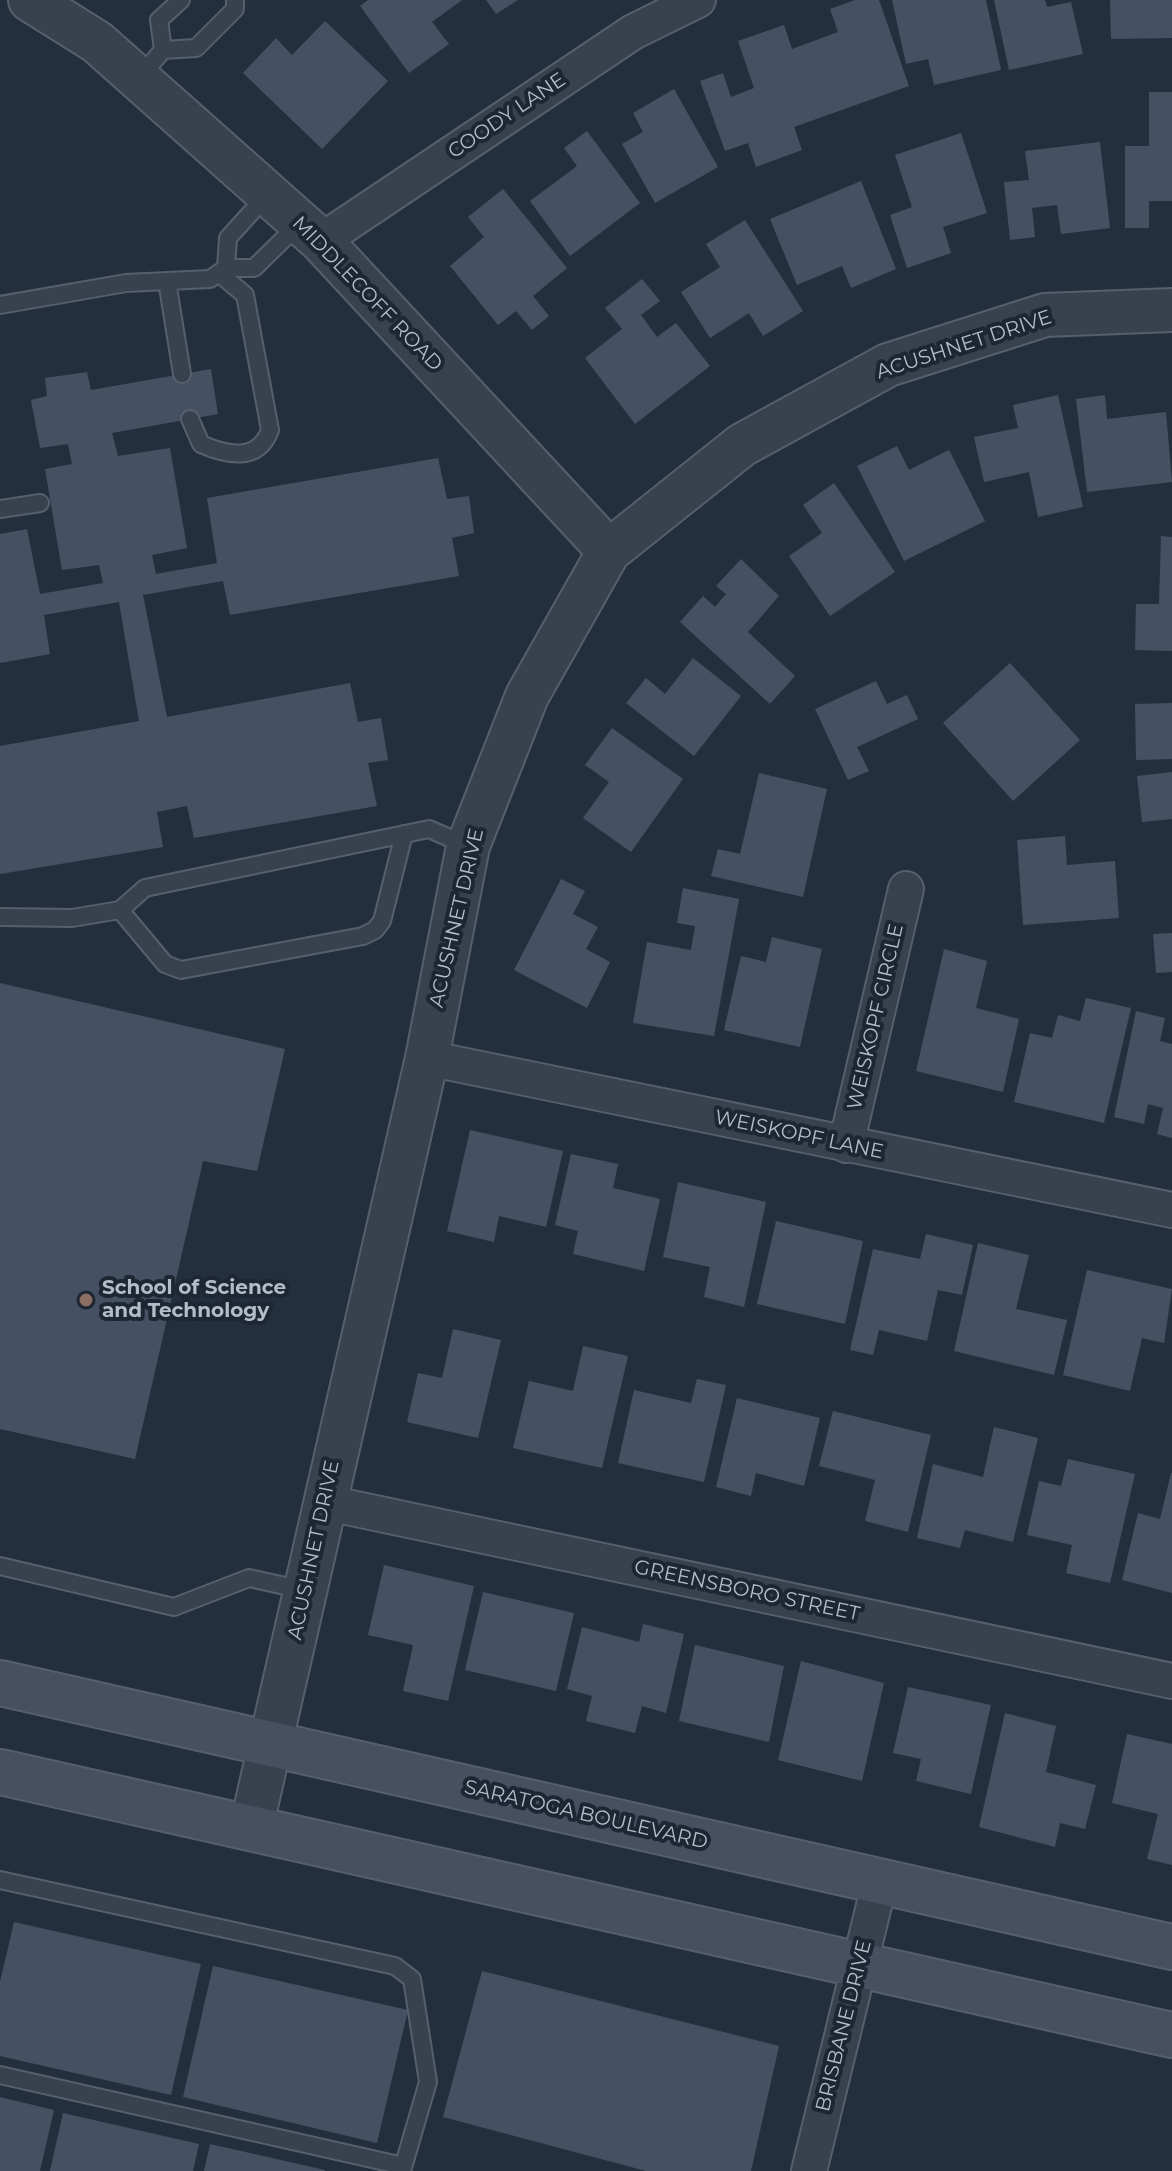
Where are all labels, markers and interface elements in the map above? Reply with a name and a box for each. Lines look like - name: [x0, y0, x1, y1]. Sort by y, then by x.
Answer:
- street label: COODY LANE: [444, 68, 570, 164]
- street label: MIDDLECOFF ROAD: [287, 212, 447, 376]
- street label: ACUSHNET DRIVE: [873, 305, 1055, 385]
- street label: ACUSHNET DRIVE: [425, 826, 489, 1010]
- street label: WEISKOPF CIRCLE: [843, 922, 909, 1112]
- street label: WEISKOPF LANE: [713, 1105, 885, 1165]
- place label: School of Science and Technology: [102, 1276, 286, 1323]
- marker: School of Science and Technology: [77, 1291, 95, 1309]
- street label: ACUSHNET DRIVE: [283, 1458, 345, 1642]
- street label: GREENSBORO STREET: [632, 1555, 862, 1627]
- street label: SARATOGA BOULEVARD: [462, 1775, 710, 1855]
- street label: BRISBANE DRIVE: [811, 1938, 877, 2114]

